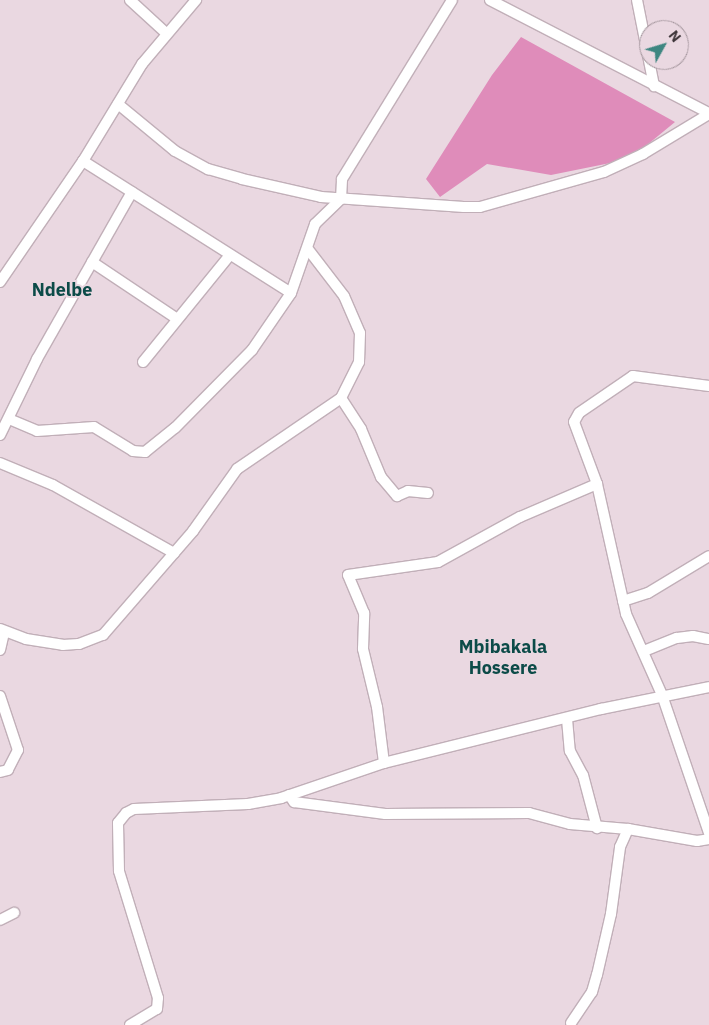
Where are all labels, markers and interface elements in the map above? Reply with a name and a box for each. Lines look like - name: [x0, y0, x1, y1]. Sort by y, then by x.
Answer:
- north arrow: [639, 20, 689, 70]
- text: N: [665, 27, 685, 46]
- district label: Ndelbe: [32, 279, 92, 301]
- district label: Mbibakala Hossere: [459, 637, 547, 680]

